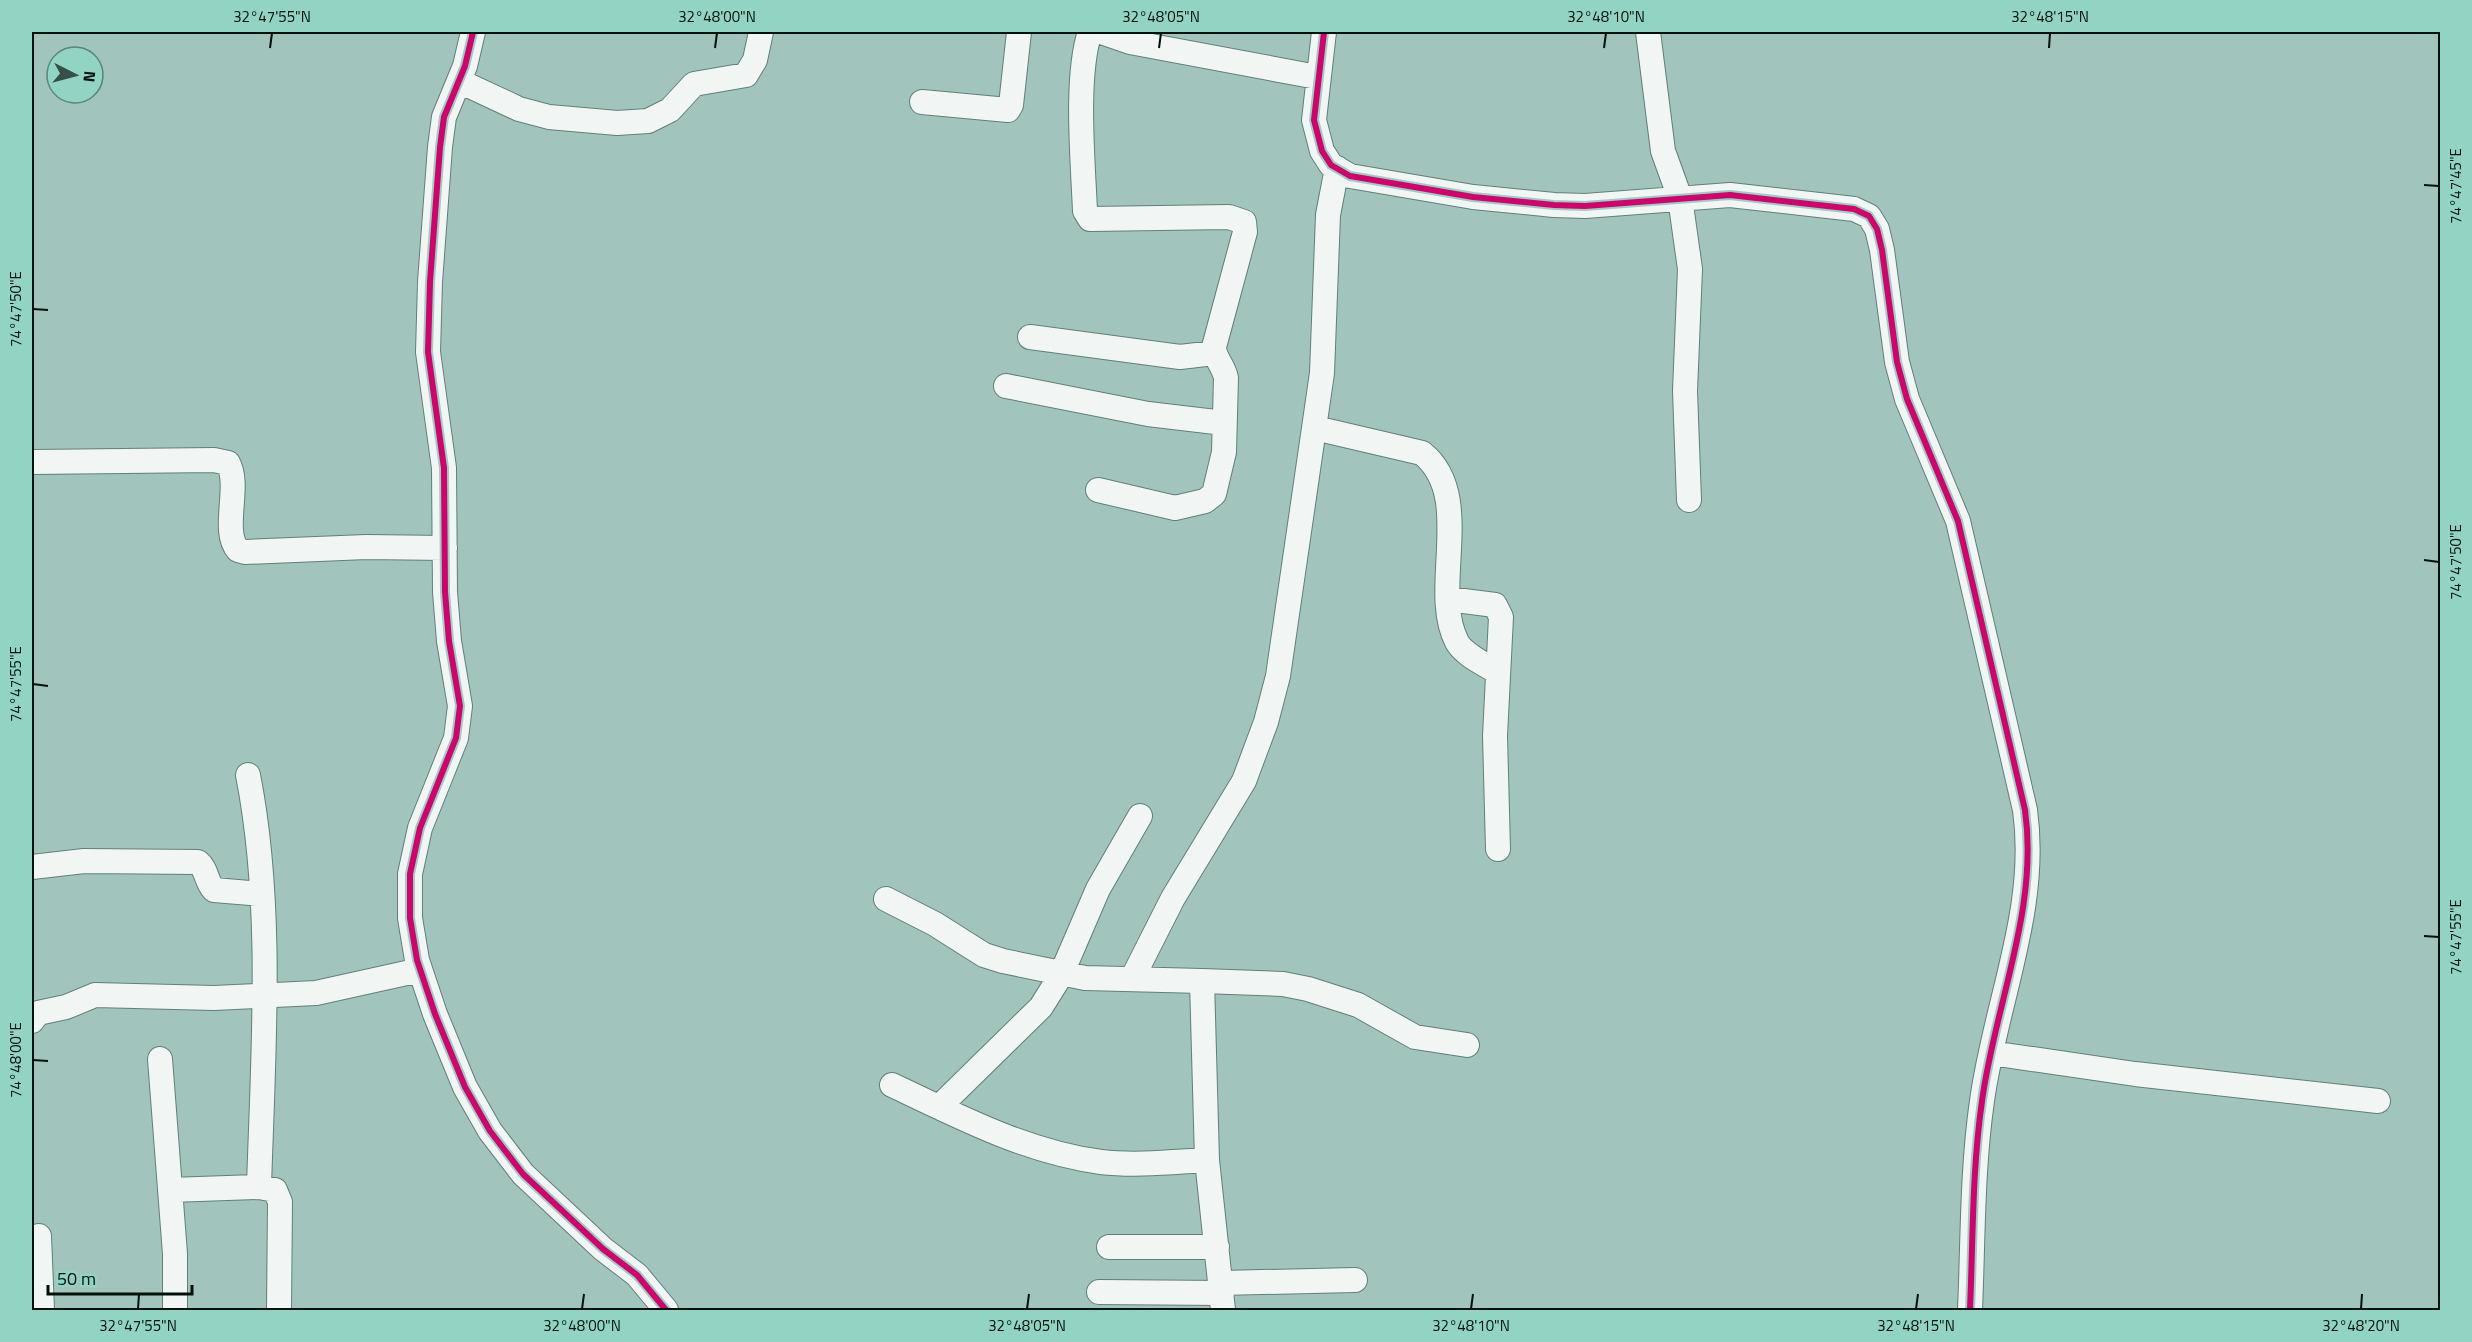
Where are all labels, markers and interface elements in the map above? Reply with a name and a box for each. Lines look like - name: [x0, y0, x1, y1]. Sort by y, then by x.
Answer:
- text: 32°47'55"N: [233, 5, 311, 28]
- text: 32°48'00"N: [678, 5, 756, 28]
- text: 32°48'05"N: [1122, 5, 1200, 28]
- text: 32°48'10"N: [1567, 5, 1645, 28]
- text: 32°48'15"N: [2011, 5, 2089, 28]
- north arrow: [45, 45, 105, 105]
- text: N: [77, 70, 102, 83]
- text: 74°47'45"E: [2444, 148, 2467, 224]
- text: 74°47'50"E: [4, 271, 27, 347]
- text: 74°47'50"E: [2444, 524, 2467, 600]
- text: 74°47'55"E: [4, 646, 27, 722]
- text: 74°47'55"E: [2444, 899, 2467, 975]
- text: 74°48'00"E: [4, 1022, 27, 1098]
- scale bar: [48, 1258, 192, 1296]
- text: 50 m: [57, 1265, 96, 1292]
- text: 32°47'55"N: [99, 1314, 177, 1337]
- text: 32°48'00"N: [543, 1314, 621, 1337]
- text: 32°48'05"N: [988, 1314, 1066, 1337]
- text: 32°48'10"N: [1432, 1314, 1510, 1337]
- text: 32°48'15"N: [1877, 1314, 1955, 1337]
- text: 32°48'20"N: [2322, 1314, 2400, 1337]

